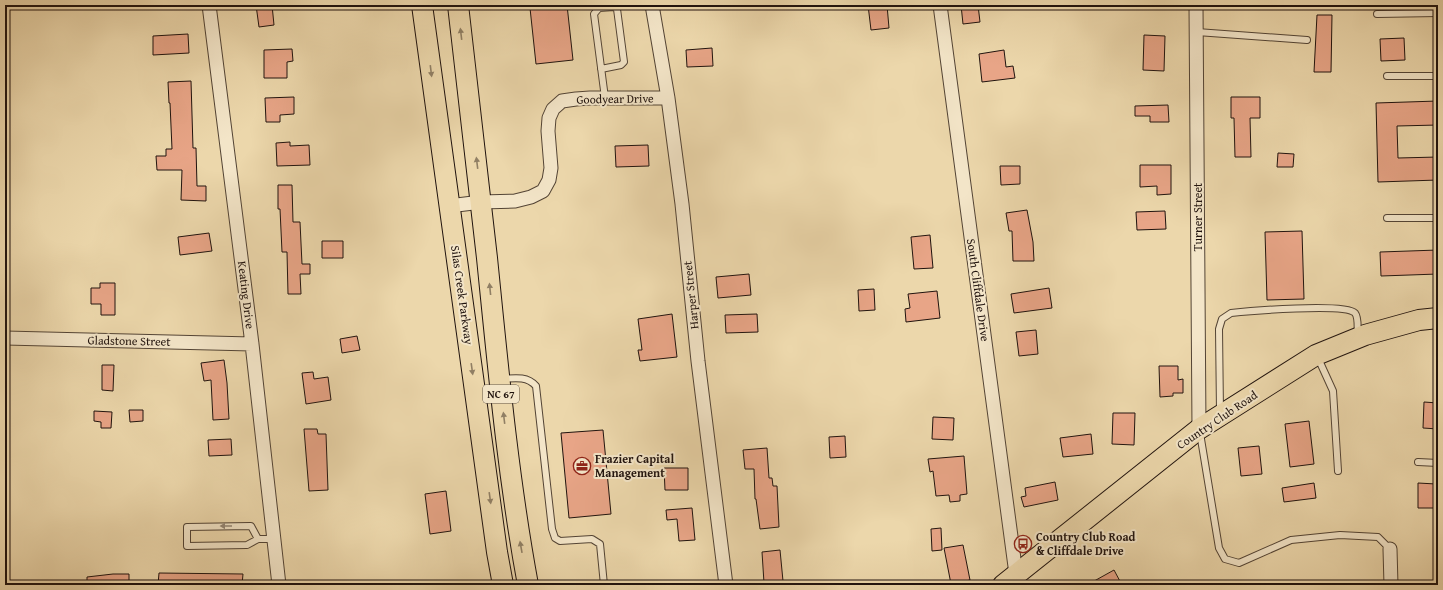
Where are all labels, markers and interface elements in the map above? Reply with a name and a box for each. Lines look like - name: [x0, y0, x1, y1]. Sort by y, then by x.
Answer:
- one-way arrow: [458, 28, 464, 40]
- one-way arrow: [428, 65, 434, 78]
- street label: Goodyear Drive: [576, 89, 654, 108]
- one-way arrow: [474, 157, 480, 169]
- street label: Turner Street: [1189, 182, 1206, 251]
- street label: South Cliffdale Drive: [963, 237, 994, 343]
- street label: Silas Creek Parkway: [447, 244, 478, 346]
- street label: Harper Street: [678, 259, 703, 330]
- street label: Keating Drive: [234, 260, 259, 330]
- one-way arrow: [487, 282, 493, 295]
- street label: Gladstone Street: [87, 331, 171, 350]
- one-way arrow: [469, 363, 475, 375]
- road number: NC 67: [483, 385, 519, 403]
- street label: Country Club Road: [1173, 386, 1261, 453]
- one-way arrow: [501, 412, 507, 424]
- place label: Frazier Capital Management: [595, 450, 674, 481]
- office icon: Frazier Capital Management: [572, 456, 592, 476]
- one-way arrow: [487, 492, 493, 504]
- one-way arrow: [219, 523, 232, 529]
- place label: Country Club Road & Cliffdale Drive: [1036, 528, 1136, 559]
- bus stop icon: Country Club Road & Cliffdale Drive: [1013, 534, 1033, 554]
- one-way arrow: [518, 541, 524, 553]

